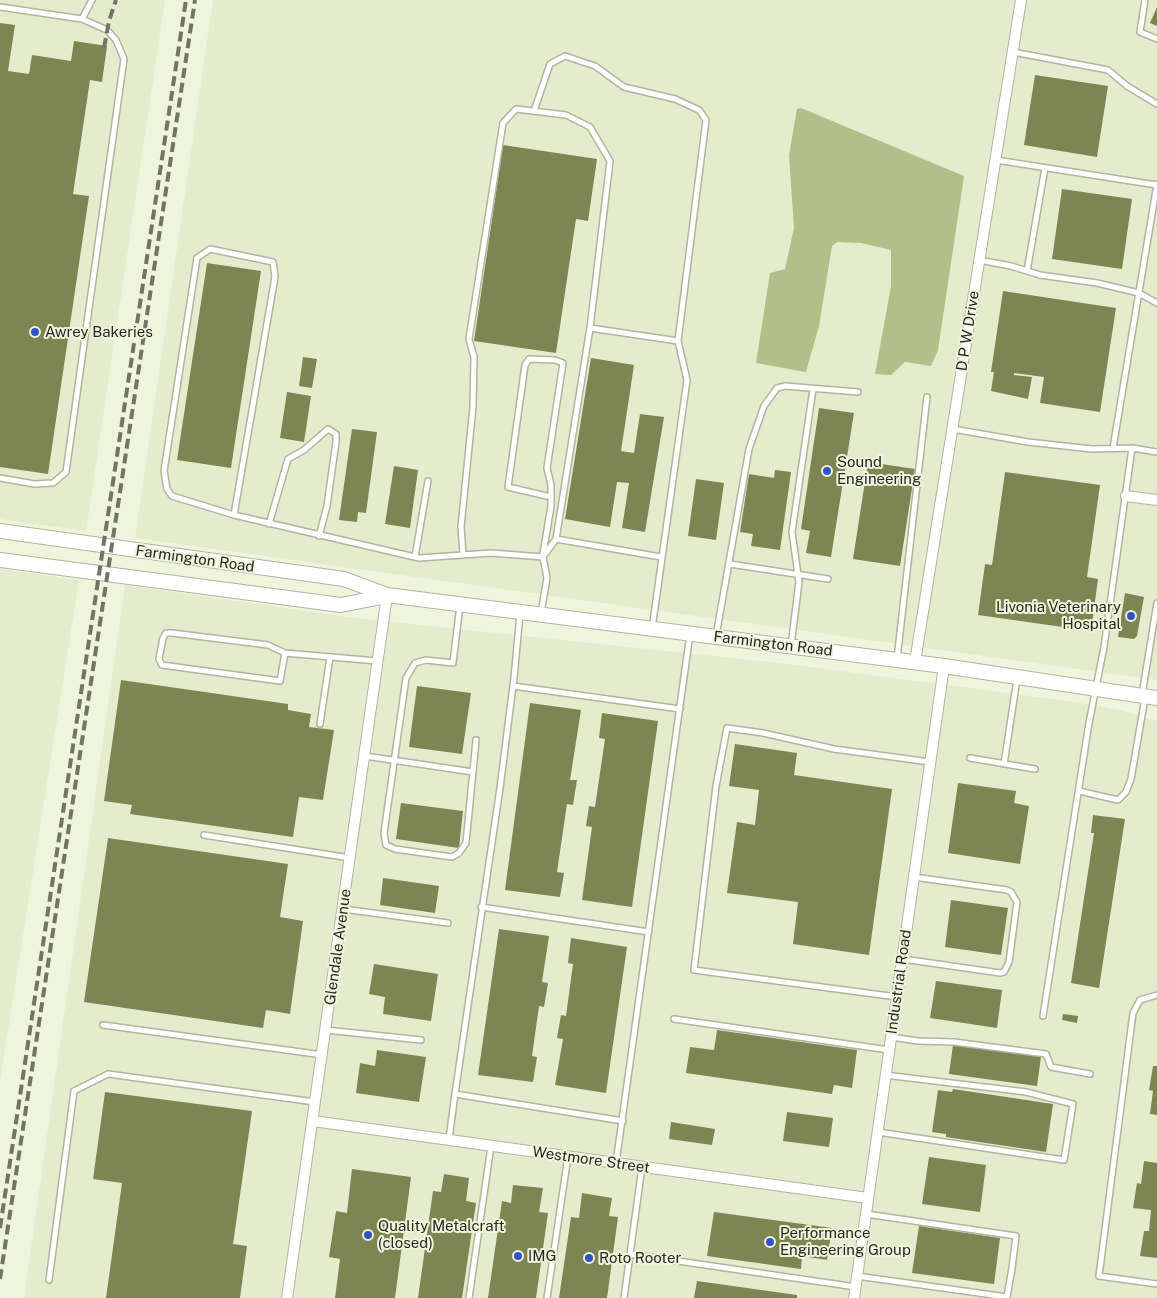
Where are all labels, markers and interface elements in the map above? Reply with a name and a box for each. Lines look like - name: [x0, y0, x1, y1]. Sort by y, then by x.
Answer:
- street label: D P W Drive: [953, 290, 983, 372]
- place label: Awrey Bakeries: [45, 323, 153, 341]
- marker: Awrey Bakeries: [29, 326, 41, 338]
- place label: Sound Engineering: [837, 453, 921, 488]
- marker: Sound Engineering: [821, 465, 833, 477]
- street label: Farmington Road: [134, 542, 256, 576]
- place label: Livonia Veterinary Hospital: [996, 598, 1121, 633]
- marker: Livonia Veterinary Hospital: [1125, 610, 1137, 622]
- street label: Farmington Road: [713, 628, 833, 660]
- street label: Glendale Avenue: [321, 888, 355, 1006]
- street label: Industrial Road: [883, 929, 915, 1035]
- street label: Westmore Street: [531, 1143, 651, 1177]
- place label: Quality Metalcraft (closed): [378, 1217, 504, 1252]
- place label: Performance Engineering Group: [780, 1224, 911, 1259]
- marker: Quality Metalcraft (closed): [362, 1229, 374, 1241]
- marker: Performance Engineering Group: [764, 1236, 776, 1248]
- place label: IMG: [528, 1247, 557, 1265]
- place label: Roto Rooter: [599, 1249, 681, 1267]
- marker: IMG: [512, 1250, 524, 1262]
- marker: Roto Rooter: [583, 1252, 595, 1264]

